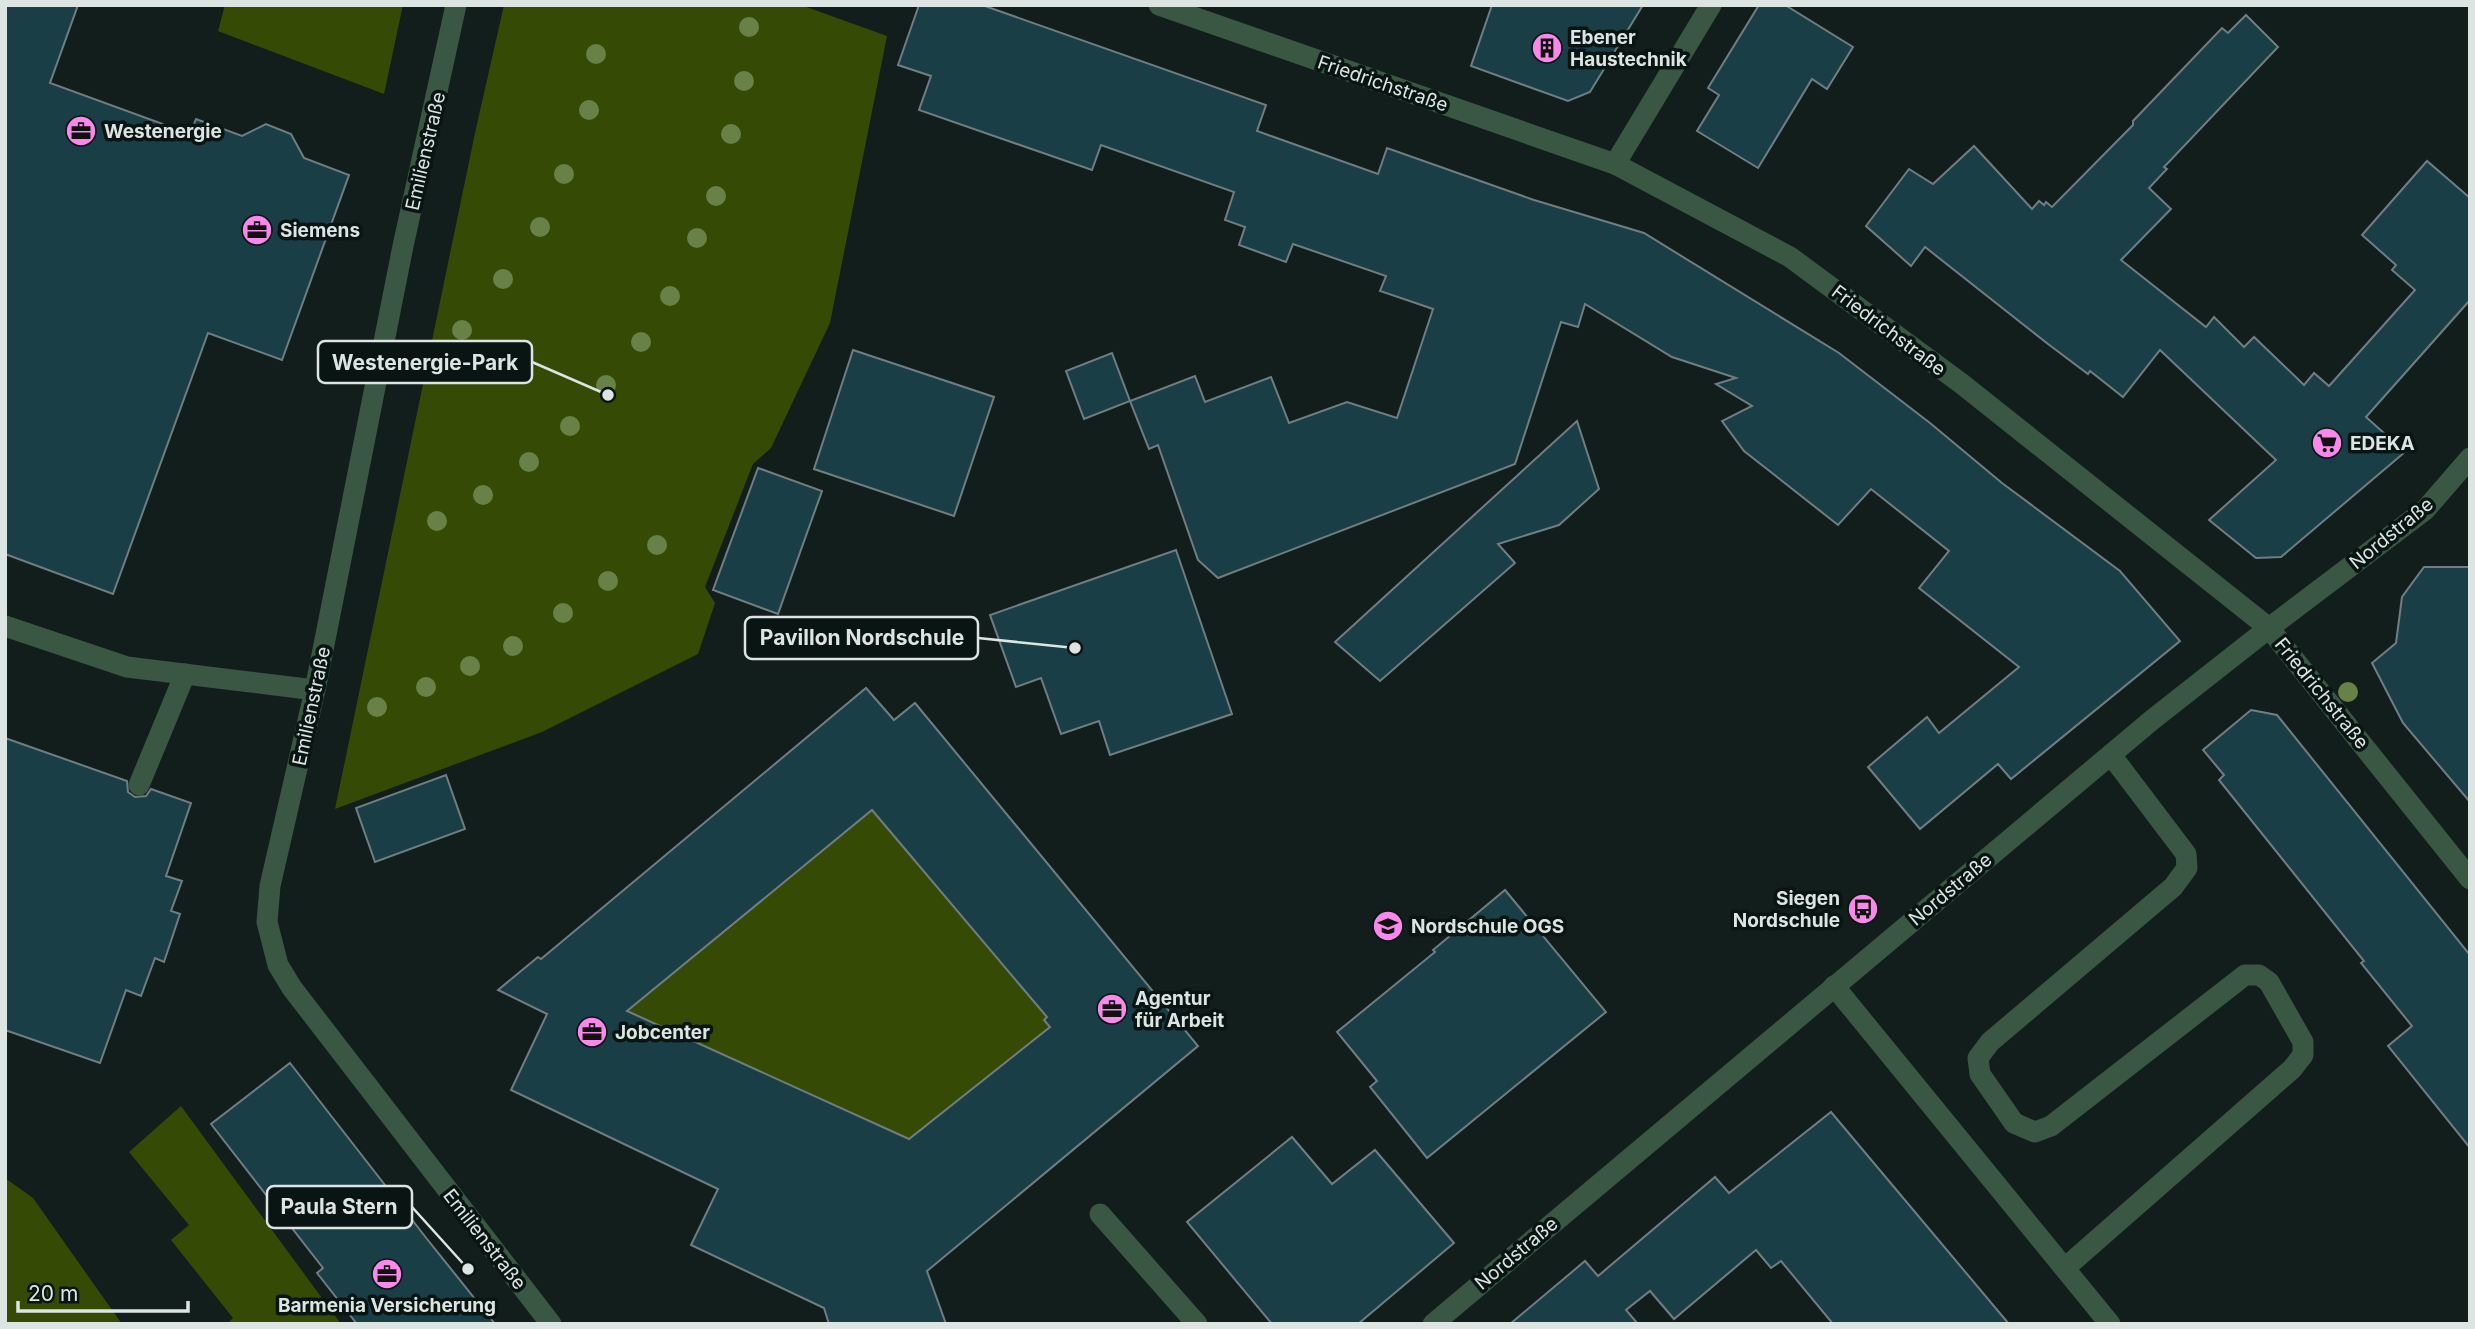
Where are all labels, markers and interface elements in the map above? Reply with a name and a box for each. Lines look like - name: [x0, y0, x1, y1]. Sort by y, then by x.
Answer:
- place label: Ebener Haustechnik: [1570, 26, 1687, 71]
- building icon: Ebener Haustechnik: [1530, 31, 1564, 65]
- street label: Friedrichstraße: [1315, 50, 1451, 117]
- street label: Emilienstraße: [401, 90, 450, 213]
- office icon: Westenergie: [64, 114, 98, 148]
- place label: Westenergie: [104, 120, 222, 143]
- office icon: Siemens: [240, 213, 274, 247]
- place label: Siemens: [280, 219, 360, 242]
- street label: Friedrichstraße: [1827, 280, 1950, 381]
- callout: Westenergie-Park: [318, 341, 532, 383]
- text: Westenergie-Park: [332, 350, 519, 375]
- supermarket icon: EDEKA: [2310, 426, 2344, 460]
- place label: EDEKA: [2350, 432, 2415, 455]
- street label: Nordstraße: [2345, 493, 2438, 574]
- callout: Pavillon Nordschule: [745, 617, 978, 659]
- text: Pavillon Nordschule: [760, 625, 964, 650]
- street label: Friedrichstraße: [2270, 633, 2373, 754]
- street label: Emilienstraße: [288, 645, 335, 768]
- street label: Nordstraße: [1904, 848, 1996, 931]
- place label: Siegen Nordschule: [1733, 887, 1840, 932]
- bus stop icon: Siegen Nordschule: [1846, 892, 1880, 926]
- school or university icon: Nordschule OGS: [1371, 909, 1405, 943]
- place label: Nordschule OGS: [1411, 915, 1564, 938]
- place label: Agentur für Arbeit: [1135, 987, 1224, 1032]
- office icon: Agentur für Arbeit: [1095, 992, 1129, 1026]
- office icon: Jobcenter: [575, 1015, 609, 1049]
- place label: Jobcenter: [615, 1021, 710, 1044]
- street label: Emilienstraße: [438, 1185, 531, 1294]
- callout: Paula Stern: [267, 1186, 412, 1228]
- text: Paula Stern: [281, 1194, 398, 1219]
- street label: Nordstraße: [1470, 1212, 1562, 1295]
- office icon: Barmenia Versicherung: [370, 1257, 404, 1291]
- scale bar: [18, 1270, 187, 1314]
- text: 20 m: [28, 1281, 78, 1306]
- place label: Barmenia Versicherung: [278, 1294, 496, 1317]

